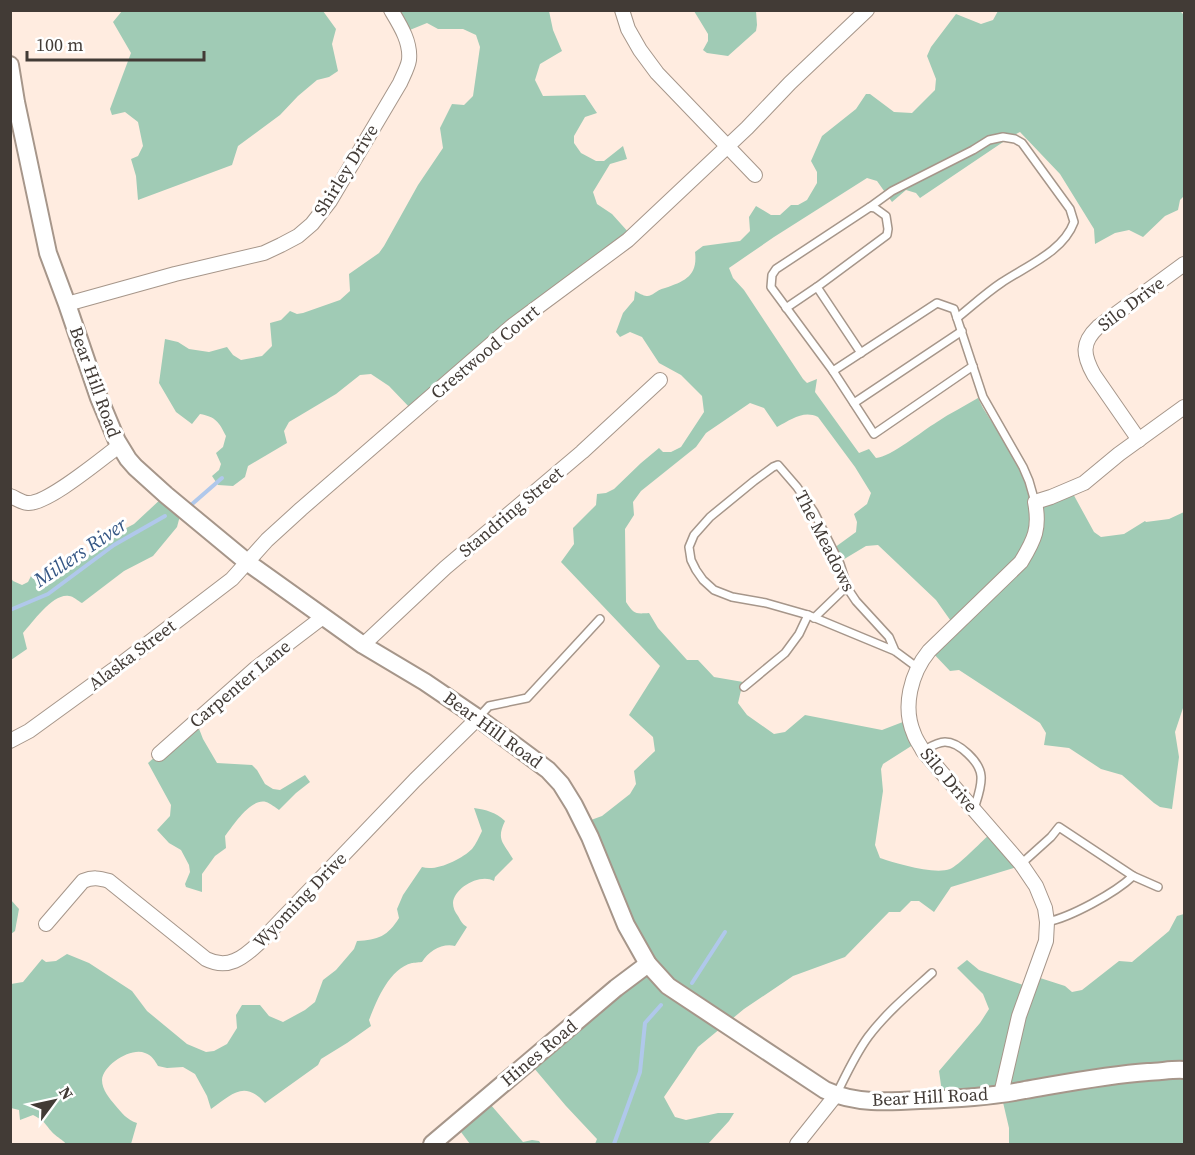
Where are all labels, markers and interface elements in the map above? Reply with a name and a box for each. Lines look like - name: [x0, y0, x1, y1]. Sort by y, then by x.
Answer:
- scale bar: [27, 24, 204, 62]
- text: 100 m: [36, 32, 83, 57]
- street label: Shirley Drive: [307, 119, 384, 220]
- street label: Silo Drive: [1092, 270, 1169, 337]
- street label: Crestwood Court: [425, 299, 544, 404]
- street label: Bear Hill Road: [64, 323, 127, 441]
- street label: Standring Street: [453, 460, 568, 563]
- street label: The Meadows: [789, 486, 862, 596]
- water label: Millers River: [27, 510, 133, 594]
- street label: Alaska Street: [83, 613, 181, 696]
- street label: Carpenter Lane: [184, 634, 296, 733]
- street label: Bear Hill Road: [439, 685, 548, 774]
- street label: Silo Drive: [915, 742, 984, 817]
- street label: Wyoming Drive: [247, 846, 352, 953]
- street label: Hines Road: [495, 1013, 582, 1092]
- north arrow: [24, 1071, 84, 1131]
- street label: Bear Hill Road: [871, 1081, 989, 1112]
- text: N: [54, 1082, 79, 1104]

